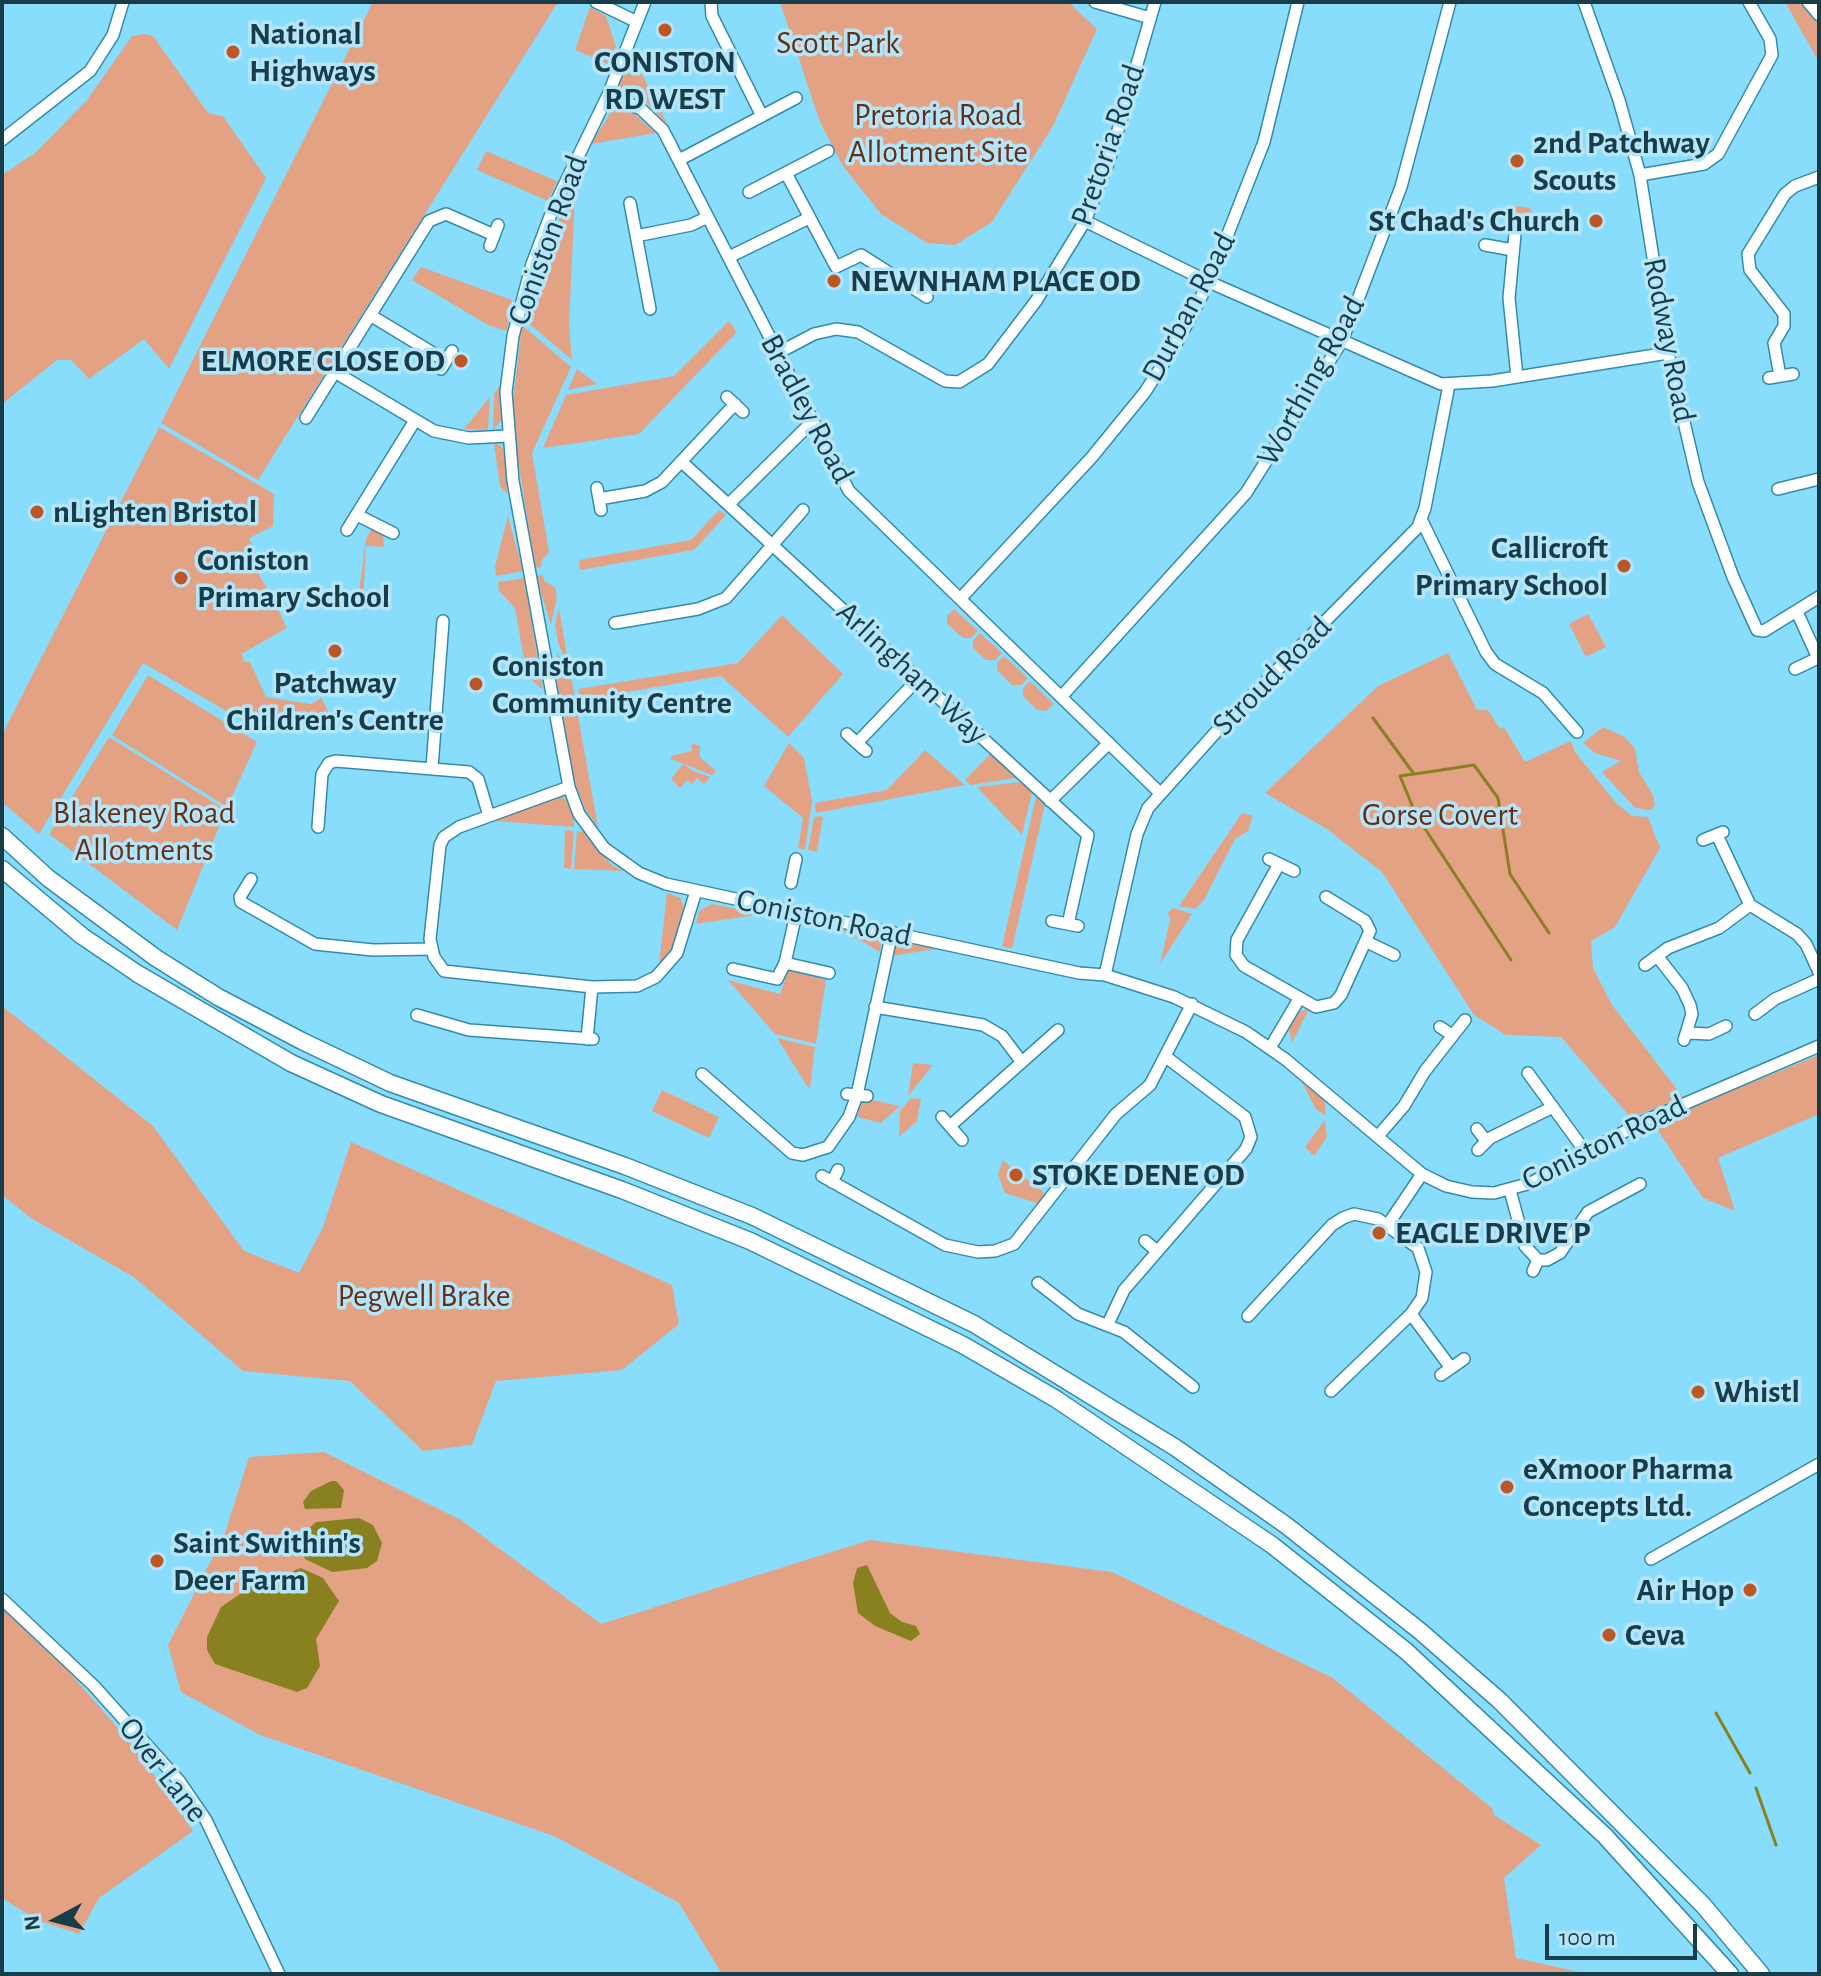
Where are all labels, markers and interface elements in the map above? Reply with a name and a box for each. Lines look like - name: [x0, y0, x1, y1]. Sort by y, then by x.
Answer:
- place label: National Highways: [249, 15, 376, 90]
- marker: CONISTON RD WEST: [656, 21, 674, 39]
- park label: Scott Park: [776, 24, 900, 62]
- marker: National Highways: [224, 43, 242, 61]
- place label: CONISTON RD WEST: [594, 43, 736, 118]
- street label: Pretoria Road: [1062, 59, 1154, 231]
- park label: Pretoria Road Allotment Site: [848, 96, 1028, 171]
- place label: 2nd Patchway Scouts: [1533, 124, 1710, 199]
- street label: Coniston Road: [500, 150, 596, 330]
- marker: 2nd Patchway Scouts: [1508, 152, 1526, 170]
- place label: St Chad's Church: [1368, 202, 1580, 240]
- marker: St Chad's Church: [1587, 212, 1605, 230]
- street label: Durban Road: [1134, 226, 1244, 388]
- street label: Rodway Road: [1634, 254, 1704, 426]
- place label: NEWNHAM PLACE OD: [850, 262, 1141, 300]
- marker: NEWNHAM PLACE OD: [825, 272, 843, 290]
- street label: Worthing Road: [1249, 289, 1373, 473]
- street label: Bradley Road: [752, 328, 862, 490]
- place label: ELMORE CLOSE OD: [201, 342, 445, 380]
- marker: ELMORE CLOSE OD: [452, 352, 470, 370]
- place label: nLighten Bristol: [53, 493, 257, 531]
- marker: nLighten Bristol: [28, 503, 46, 521]
- place label: Callicroft Primary School: [1415, 529, 1608, 604]
- place label: Coniston Primary School: [197, 541, 390, 616]
- marker: Callicroft Primary School: [1615, 557, 1633, 575]
- marker: Coniston Primary School: [172, 569, 190, 587]
- street label: Arlingham Way: [828, 593, 996, 753]
- street label: Stroud Road: [1204, 608, 1340, 744]
- marker: Patchway Children's Centre: [326, 642, 344, 660]
- place label: Coniston Community Centre: [492, 647, 732, 722]
- place label: Patchway Children's Centre: [226, 664, 444, 739]
- marker: Coniston Community Centre: [467, 675, 485, 693]
- park label: Blakeney Road Allotments: [53, 794, 235, 869]
- park label: Gorse Covert: [1362, 796, 1518, 834]
- street label: Coniston Road: [733, 881, 915, 955]
- street label: Coniston Road: [1516, 1087, 1692, 1199]
- place label: STOKE DENE OD: [1032, 1156, 1245, 1194]
- marker: STOKE DENE OD: [1007, 1166, 1025, 1184]
- place label: EAGLE DRIVE P: [1395, 1214, 1590, 1252]
- marker: EAGLE DRIVE P: [1370, 1224, 1388, 1242]
- park label: Pegwell Brake: [338, 1277, 510, 1315]
- place label: Whistl: [1714, 1373, 1800, 1411]
- marker: Whistl: [1689, 1383, 1707, 1401]
- place label: eXmoor Pharma Concepts Ltd.: [1523, 1450, 1733, 1525]
- marker: eXmoor Pharma Concepts Ltd.: [1498, 1478, 1516, 1496]
- place label: Saint Swithin's Deer Farm: [173, 1524, 361, 1599]
- marker: Saint Swithin's Deer Farm: [148, 1552, 166, 1570]
- place label: Air Hop: [1636, 1571, 1734, 1609]
- marker: Air Hop: [1741, 1581, 1759, 1599]
- place label: Ceva: [1625, 1616, 1685, 1654]
- marker: Ceva: [1600, 1626, 1618, 1644]
- street label: Over Lane: [110, 1710, 216, 1830]
- north arrow: [16, 1880, 96, 1960]
- scale bar: [1549, 1908, 1701, 1958]
- text: N: [20, 1914, 44, 1932]
- text: 100 m: [1559, 1926, 1616, 1950]

